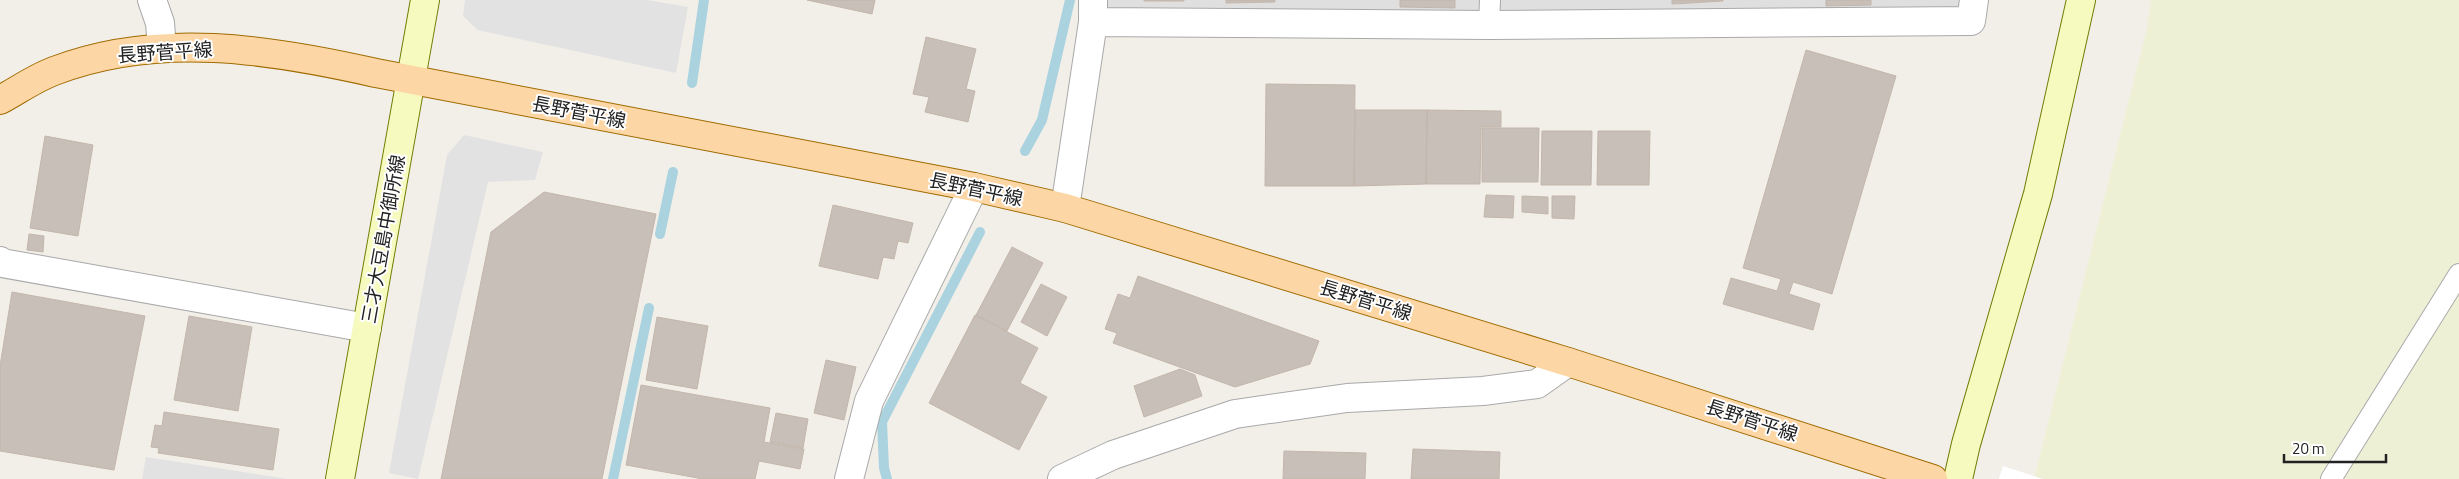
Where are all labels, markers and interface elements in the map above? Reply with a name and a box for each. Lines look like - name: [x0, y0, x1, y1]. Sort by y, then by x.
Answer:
- street label: 長野菅平線: [117, 34, 213, 69]
- street label: 長野菅平線: [530, 88, 628, 135]
- street label: 三才大豆島中御所線: [353, 152, 412, 326]
- street label: 長野菅平線: [927, 164, 1026, 213]
- street label: 長野菅平線: [1316, 272, 1416, 327]
- street label: 長野菅平線: [1702, 391, 1802, 448]
- scale bar: [2284, 432, 2386, 464]
- text: 20 m: [2292, 437, 2325, 460]

